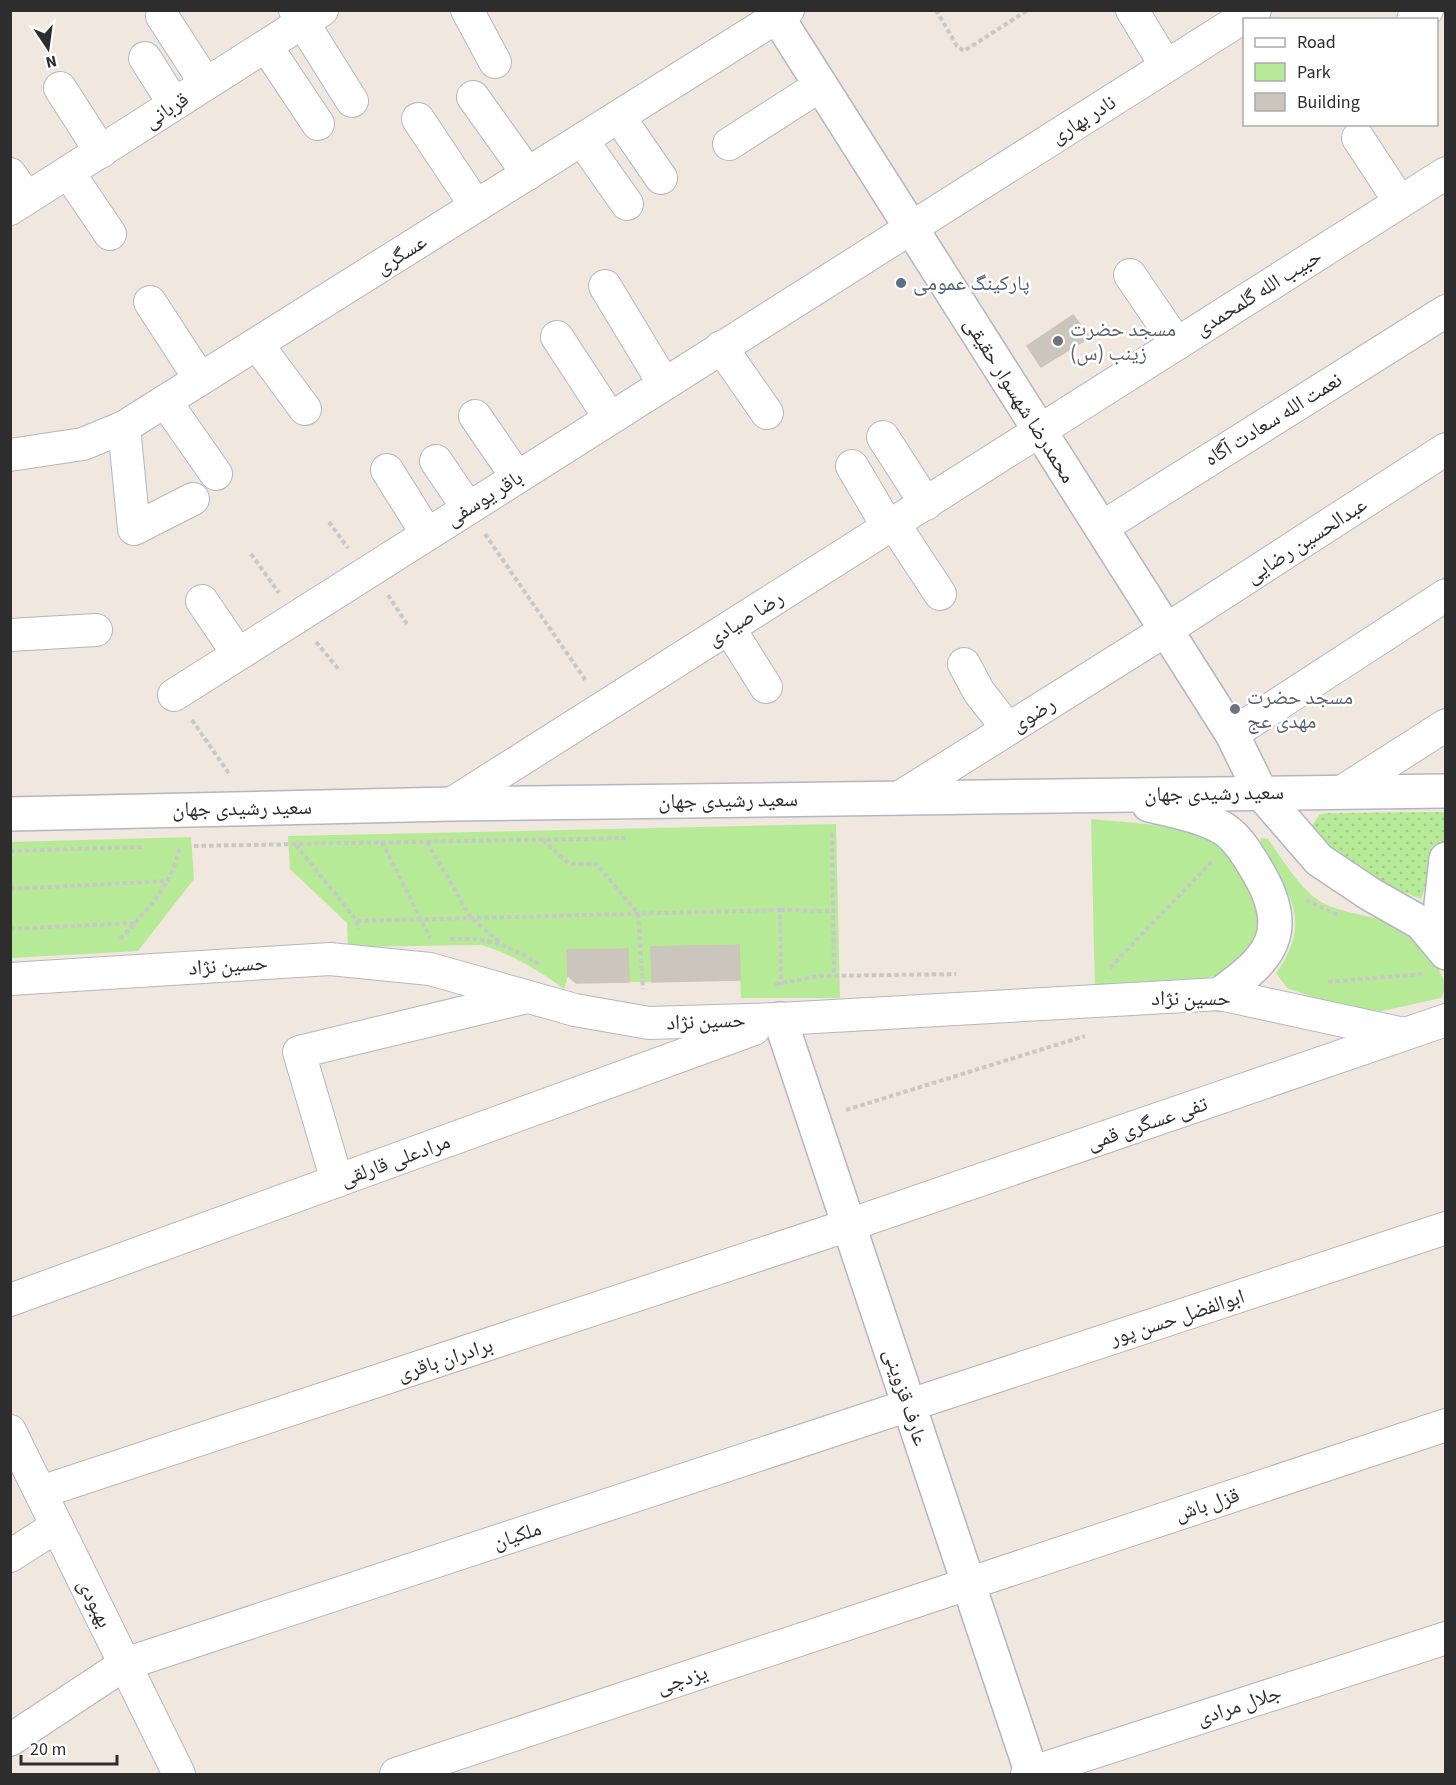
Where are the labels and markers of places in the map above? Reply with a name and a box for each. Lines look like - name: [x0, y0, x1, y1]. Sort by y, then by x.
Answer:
- place label: پارکینگ عمومی: [913, 268, 1030, 298]
- marker: پارکینگ عمومی: [894, 276, 908, 290]
- place label: مسجد حضرت زینب (س): [1070, 314, 1176, 368]
- marker: مسجد حضرت زینب (س): [1051, 334, 1065, 348]
- place label: مسجد حضرت مهدی عج: [1247, 682, 1353, 736]
- marker: مسجد حضرت مهدی عج: [1228, 702, 1242, 716]

